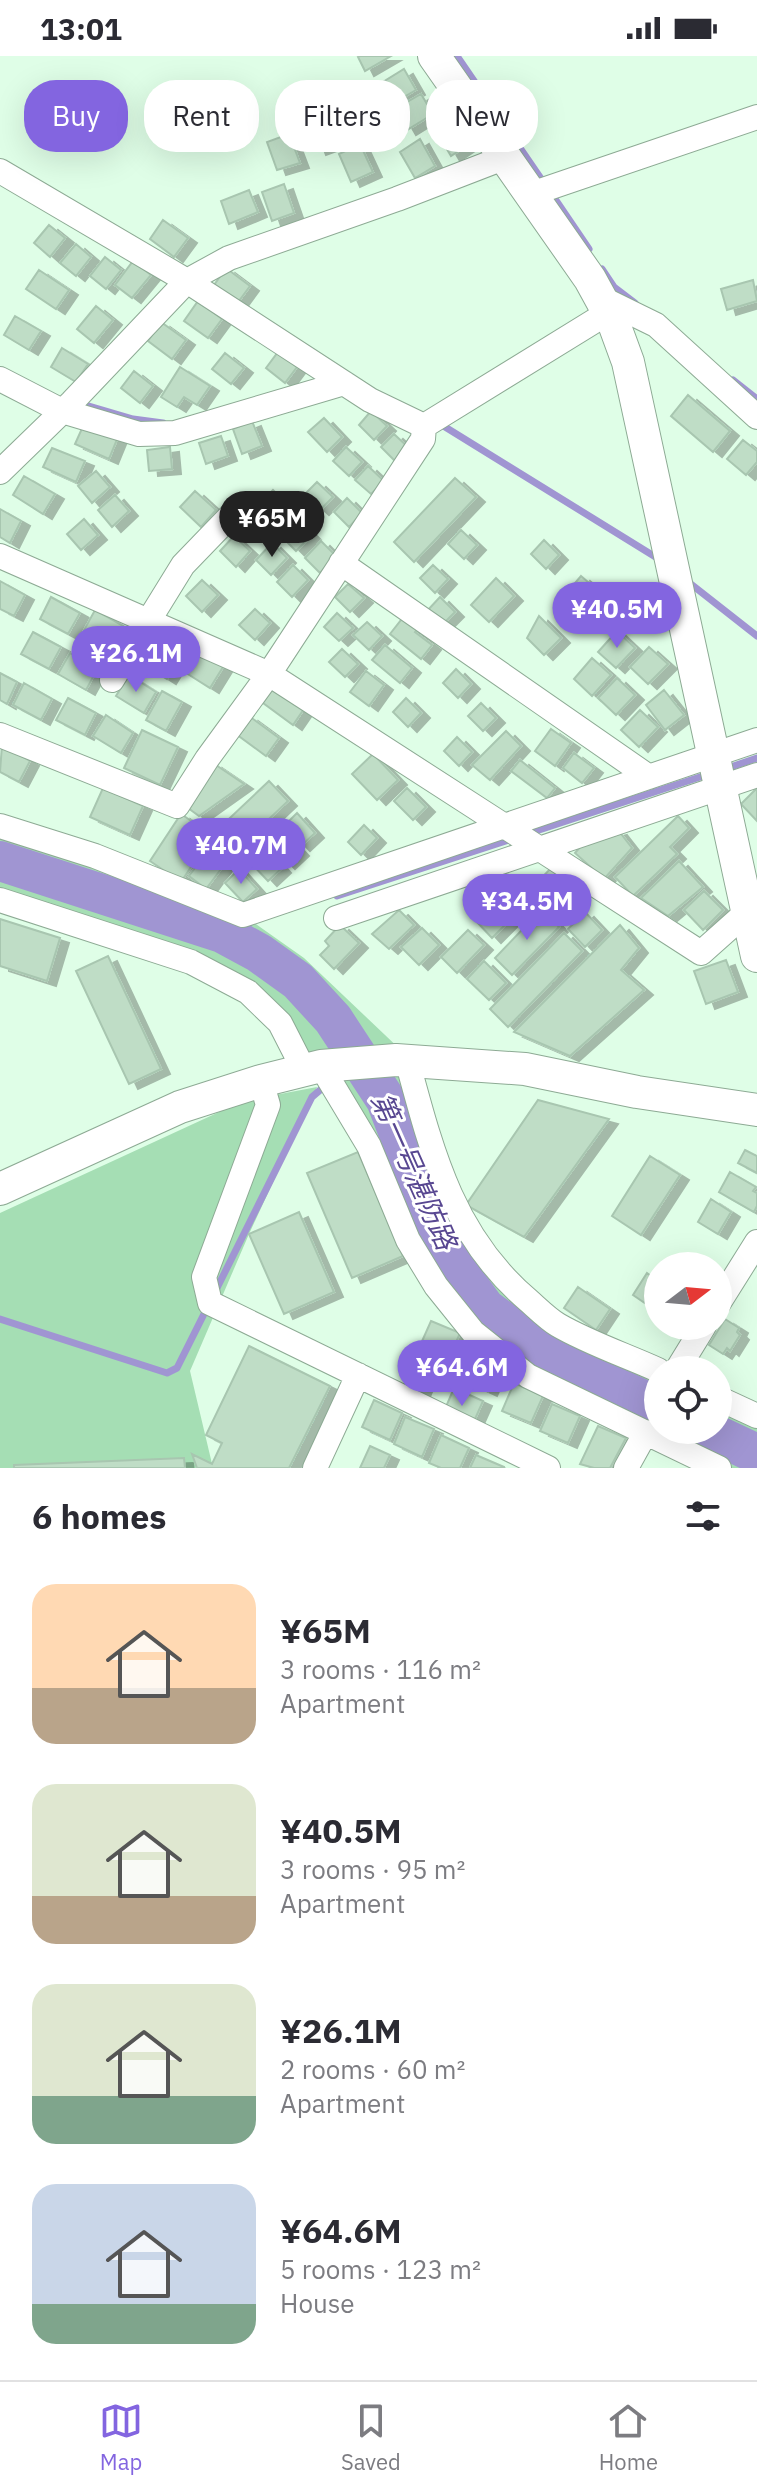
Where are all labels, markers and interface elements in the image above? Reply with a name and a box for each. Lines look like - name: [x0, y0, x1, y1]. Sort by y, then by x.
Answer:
- text: 13:01: [40, 9, 122, 48]
- chip: Buy: [24, 80, 128, 152]
- chip: Rent: [144, 80, 259, 152]
- chip: Filters: [275, 80, 410, 152]
- chip: New: [426, 80, 538, 152]
- pin: ¥65M: [225, 491, 319, 559]
- text: ¥65M: [237, 500, 307, 534]
- pin: ¥40.5M: [552, 582, 682, 650]
- text: ¥40.5M: [570, 591, 664, 625]
- pin: ¥26.1M: [71, 626, 201, 694]
- text: ¥26.1M: [89, 635, 183, 669]
- pin: ¥40.7M: [176, 818, 306, 886]
- text: ¥40.7M: [194, 827, 288, 861]
- pin: ¥34.5M: [462, 874, 592, 942]
- text: ¥34.5M: [480, 883, 574, 917]
- water label: 第一号湛防路: [363, 1087, 466, 1257]
- north arrow: [644, 1252, 732, 1340]
- map controls: [644, 1252, 732, 1444]
- pin: ¥64.6M: [397, 1340, 527, 1408]
- text: ¥64.6M: [415, 1349, 509, 1383]
- button: locate: [644, 1356, 732, 1444]
- text: 6 homes: [32, 1494, 167, 1538]
- icon: filters: [681, 1494, 725, 1538]
- text: ¥65M: [280, 1608, 371, 1652]
- icon: home: [96, 1616, 192, 1712]
- text: 3 rooms · 116 m²: [280, 1652, 481, 1686]
- text: Apartment: [280, 1686, 405, 1720]
- text: ¥40.5M: [280, 1808, 402, 1852]
- icon: home: [96, 1816, 192, 1912]
- text: 3 rooms · 95 m²: [280, 1852, 465, 1886]
- text: Apartment: [280, 1886, 405, 1920]
- text: ¥26.1M: [280, 2008, 402, 2052]
- icon: home: [96, 2016, 192, 2112]
- text: 2 rooms · 60 m²: [280, 2052, 465, 2086]
- text: Apartment: [280, 2086, 405, 2120]
- text: ¥64.6M: [280, 2208, 402, 2252]
- icon: home: [96, 2216, 192, 2312]
- text: 5 rooms · 123 m²: [280, 2252, 481, 2286]
- text: House: [280, 2286, 355, 2320]
- tab: Map: [99, 2399, 143, 2476]
- tab: Saved: [341, 2399, 401, 2476]
- tab: Home: [599, 2399, 658, 2476]

